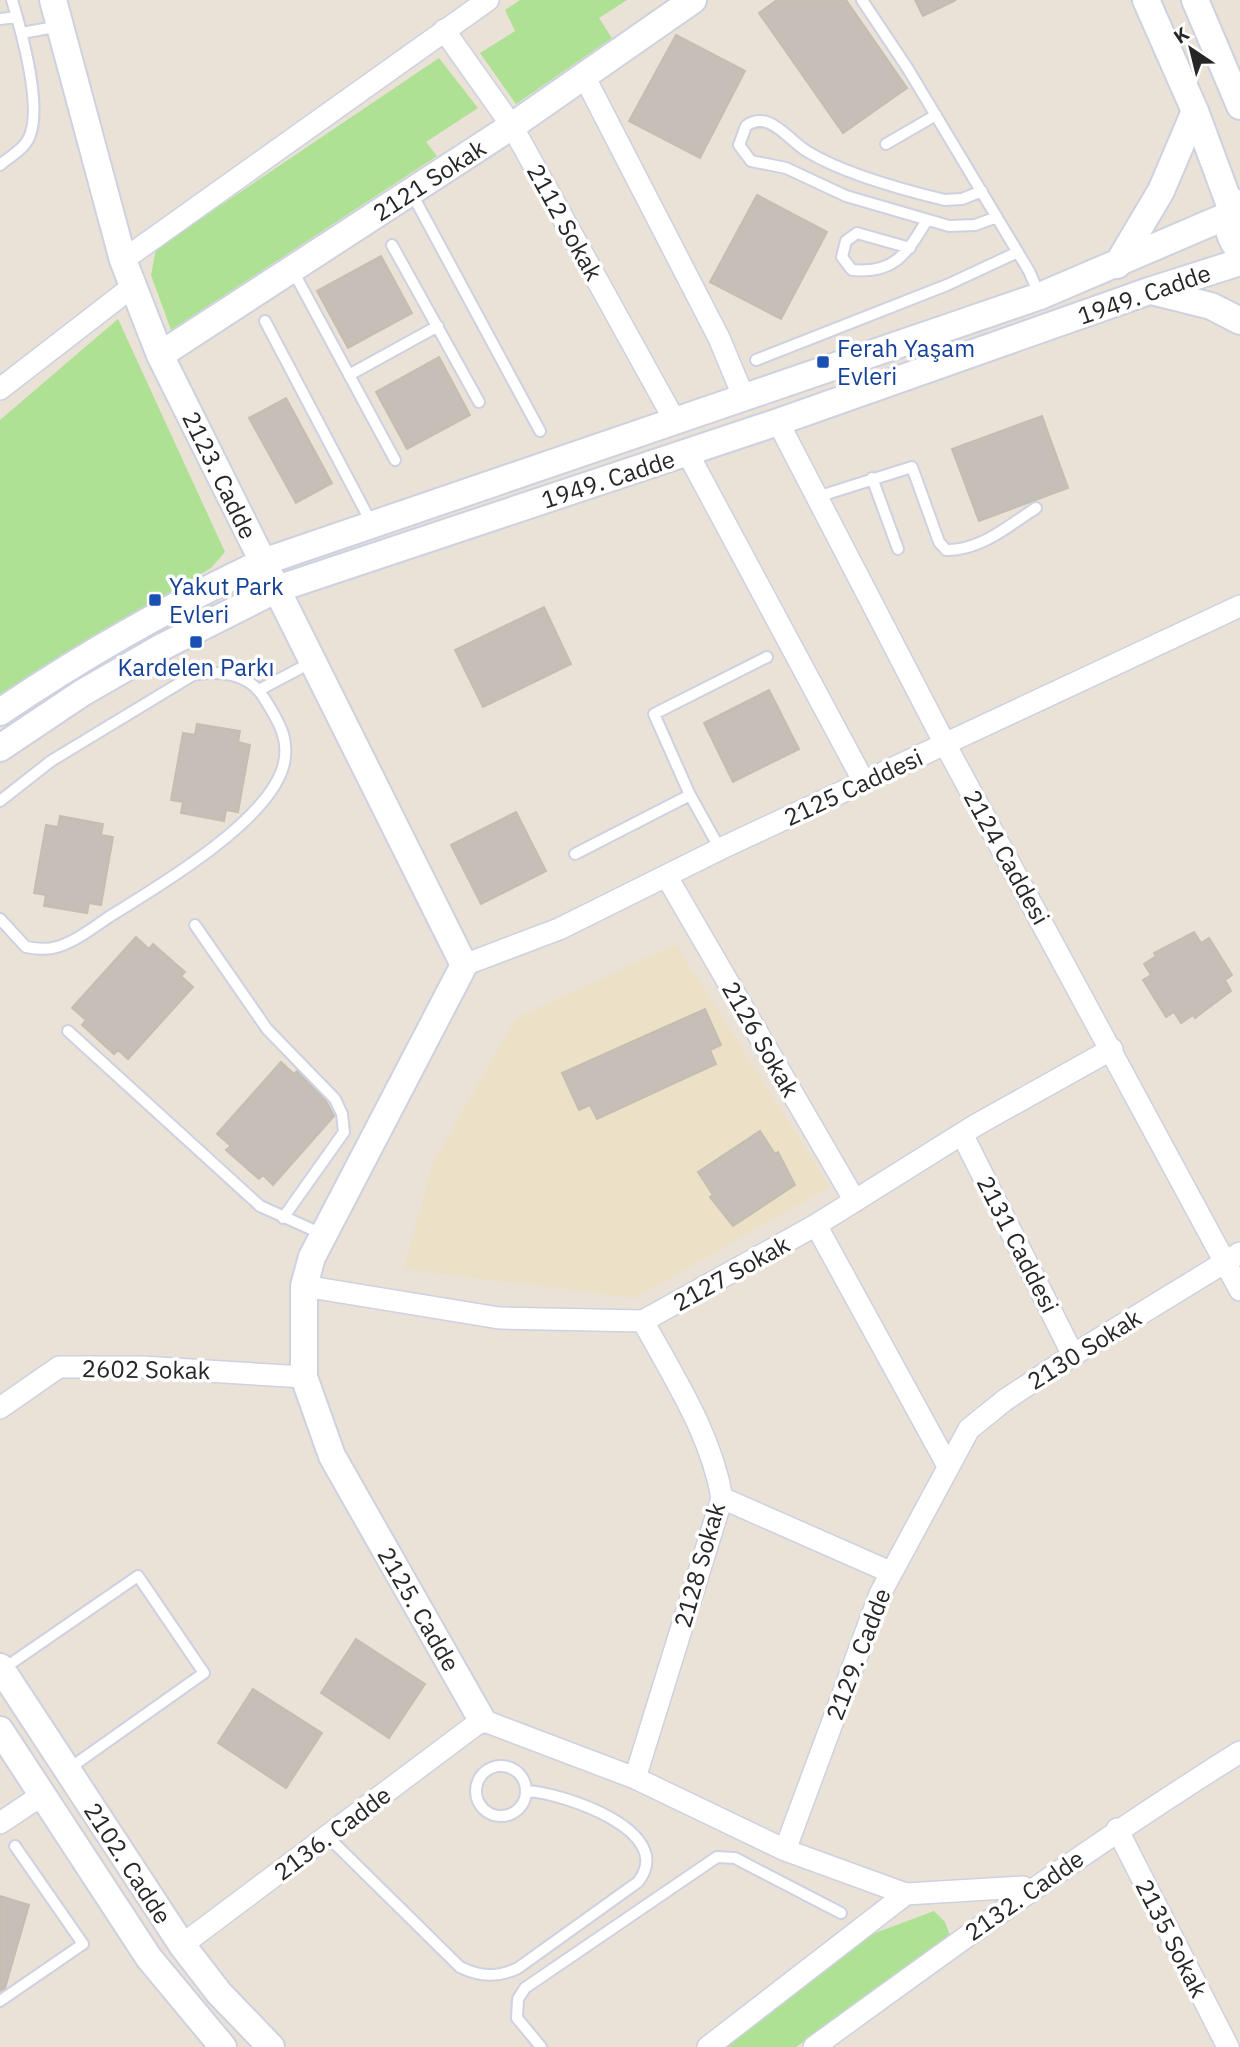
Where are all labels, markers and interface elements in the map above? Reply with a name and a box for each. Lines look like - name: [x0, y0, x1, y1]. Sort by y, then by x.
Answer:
- north arrow: [1156, 14, 1226, 84]
- text: K: [1169, 21, 1194, 49]
- street label: 2121 Sokak: [366, 131, 492, 228]
- street label: 2112 Sokak: [520, 158, 610, 286]
- street label: 1949. Cadde: [1073, 256, 1215, 332]
- place label: Ferah Yaşam Evleri: [837, 332, 975, 392]
- marker: Ferah Yaşam Evleri: [815, 354, 831, 370]
- street label: 2123. Cadde: [175, 406, 265, 544]
- street label: 1949. Cadde: [537, 442, 679, 516]
- place label: Yakut Park Evleri: [169, 570, 284, 630]
- marker: Yakut Park Evleri: [147, 592, 163, 608]
- marker: Kardelen Parkı: [188, 634, 204, 650]
- place label: Kardelen Parkı: [117, 651, 275, 683]
- street label: 2125 Caddesi: [778, 741, 928, 833]
- street label: 2124 Caddesi: [957, 784, 1057, 930]
- street label: 2126 Sokak: [715, 975, 807, 1103]
- street label: 2131 Caddesi: [970, 1170, 1066, 1318]
- street label: 2127 Sokak: [667, 1228, 795, 1318]
- street label: 2130 Sokak: [1021, 1301, 1147, 1397]
- street label: 2602 Sokak: [81, 1352, 211, 1386]
- street label: 2128 Sokak: [666, 1498, 732, 1631]
- street label: 2125. Cadde: [371, 1541, 467, 1677]
- street label: 2129. Cadde: [818, 1584, 898, 1724]
- street label: 2136. Cadde: [267, 1779, 397, 1887]
- street label: 2102. Cadde: [77, 1796, 179, 1930]
- street label: 2132. Cadde: [958, 1842, 1090, 1948]
- street label: 2135 Sokak: [1129, 1873, 1216, 2003]

